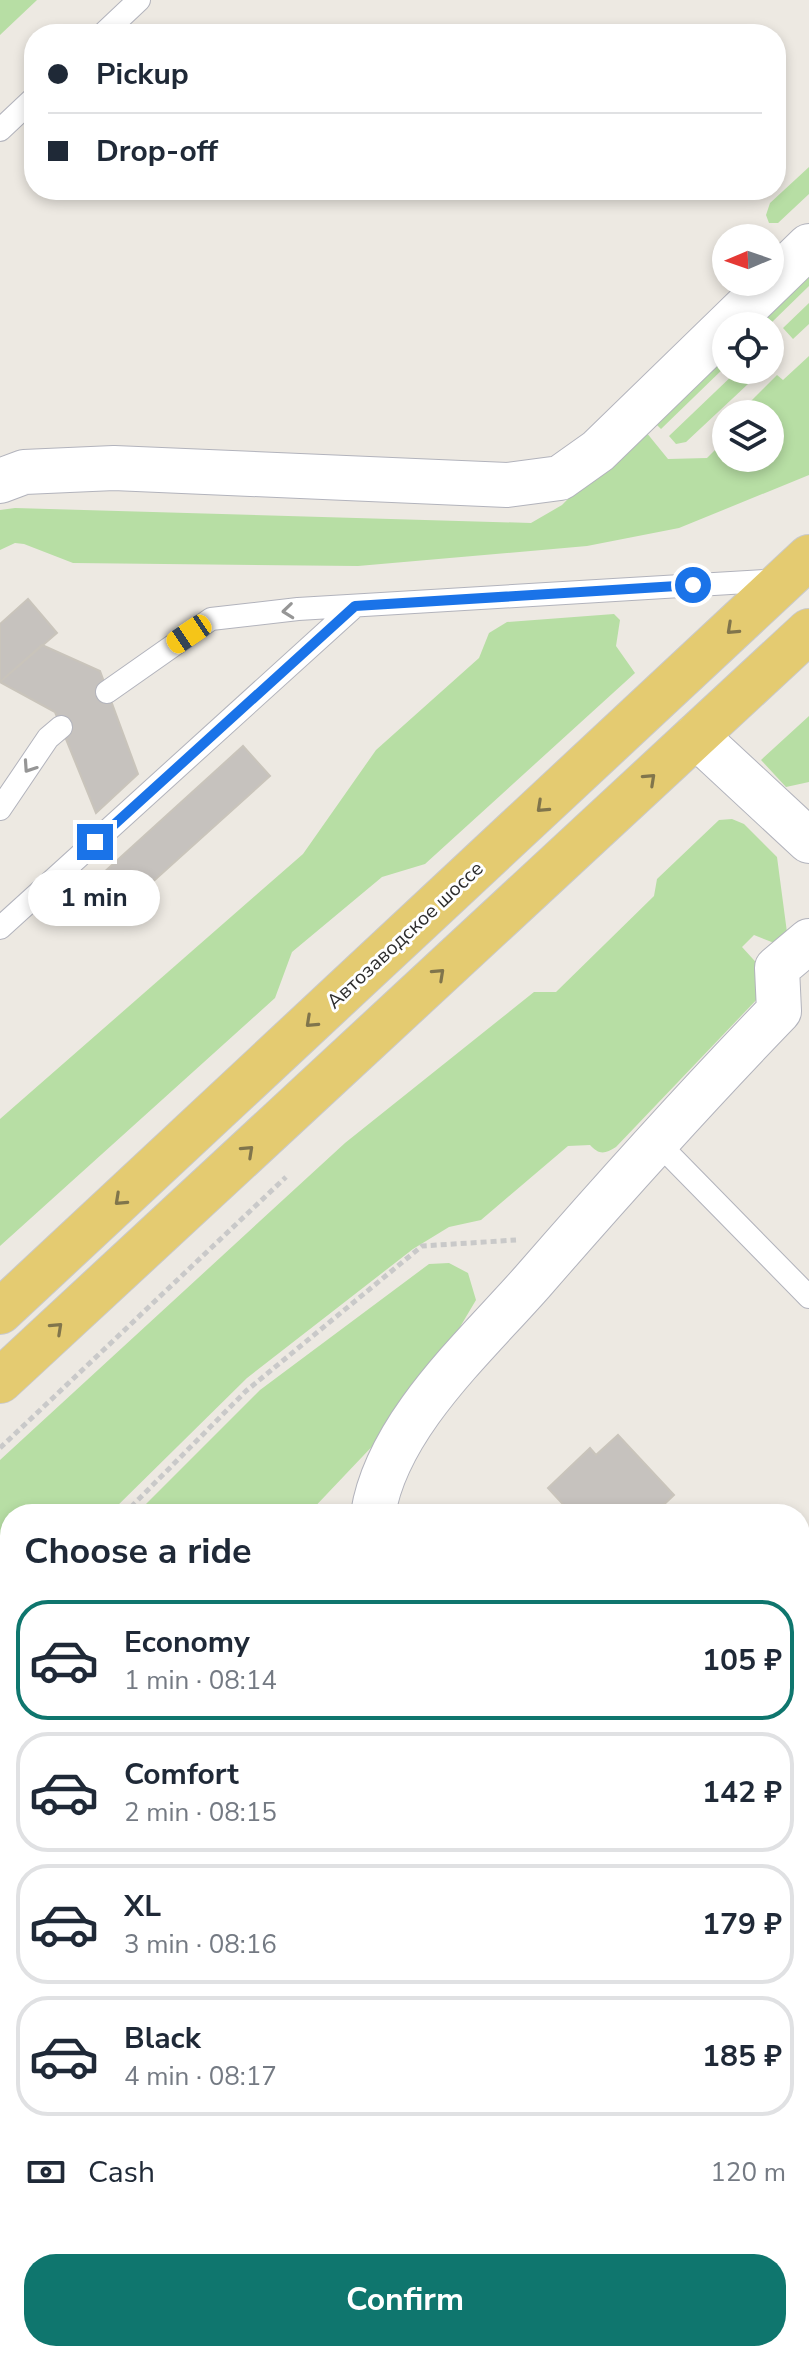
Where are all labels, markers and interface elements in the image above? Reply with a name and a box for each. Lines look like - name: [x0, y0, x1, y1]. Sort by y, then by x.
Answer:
- text: Pickup: [96, 54, 189, 95]
- text: Drop-off: [96, 131, 218, 172]
- north arrow: [712, 224, 784, 296]
- map controls: [712, 224, 784, 472]
- button: locate: [712, 312, 784, 384]
- button: layers: [712, 400, 784, 472]
- route start: [675, 567, 711, 603]
- one-way arrow: [281, 602, 294, 619]
- car: [162, 611, 216, 657]
- one-way arrow: [726, 620, 741, 634]
- one-way arrow: [24, 758, 39, 772]
- one-way arrow: [641, 773, 655, 788]
- one-way arrow: [537, 797, 551, 812]
- route end: [77, 824, 113, 860]
- street label: Автозаводское шоссе: [321, 855, 489, 1015]
- callout: 1 min: [29, 870, 161, 926]
- text: 1 min: [60, 880, 128, 915]
- one-way arrow: [429, 970, 444, 984]
- one-way arrow: [305, 1013, 320, 1027]
- one-way arrow: [239, 1146, 253, 1161]
- one-way arrow: [115, 1190, 130, 1204]
- one-way arrow: [48, 1322, 62, 1337]
- text: Choose a ride: [24, 1527, 252, 1576]
- text: Economy: [124, 1622, 250, 1663]
- icon: car: [28, 1624, 100, 1696]
- text: 105 ₽: [702, 1640, 782, 1681]
- text: 1 min · 08:14: [124, 1663, 277, 1698]
- text: Comfort: [124, 1754, 239, 1795]
- icon: car: [28, 1756, 100, 1828]
- text: 142 ₽: [702, 1772, 782, 1813]
- text: 2 min · 08:15: [124, 1795, 277, 1830]
- text: XL: [124, 1886, 161, 1927]
- icon: car: [28, 1888, 100, 1960]
- text: 179 ₽: [702, 1904, 782, 1945]
- text: 3 min · 08:16: [124, 1927, 277, 1962]
- text: Black: [124, 2018, 201, 2059]
- icon: car: [28, 2020, 100, 2092]
- text: 185 ₽: [702, 2036, 782, 2077]
- text: 4 min · 08:17: [124, 2059, 277, 2094]
- icon: cash: [24, 2150, 68, 2194]
- text: Cash: [88, 2152, 155, 2193]
- text: 120 m: [710, 2155, 786, 2190]
- button: Confirm: [24, 2254, 786, 2346]

